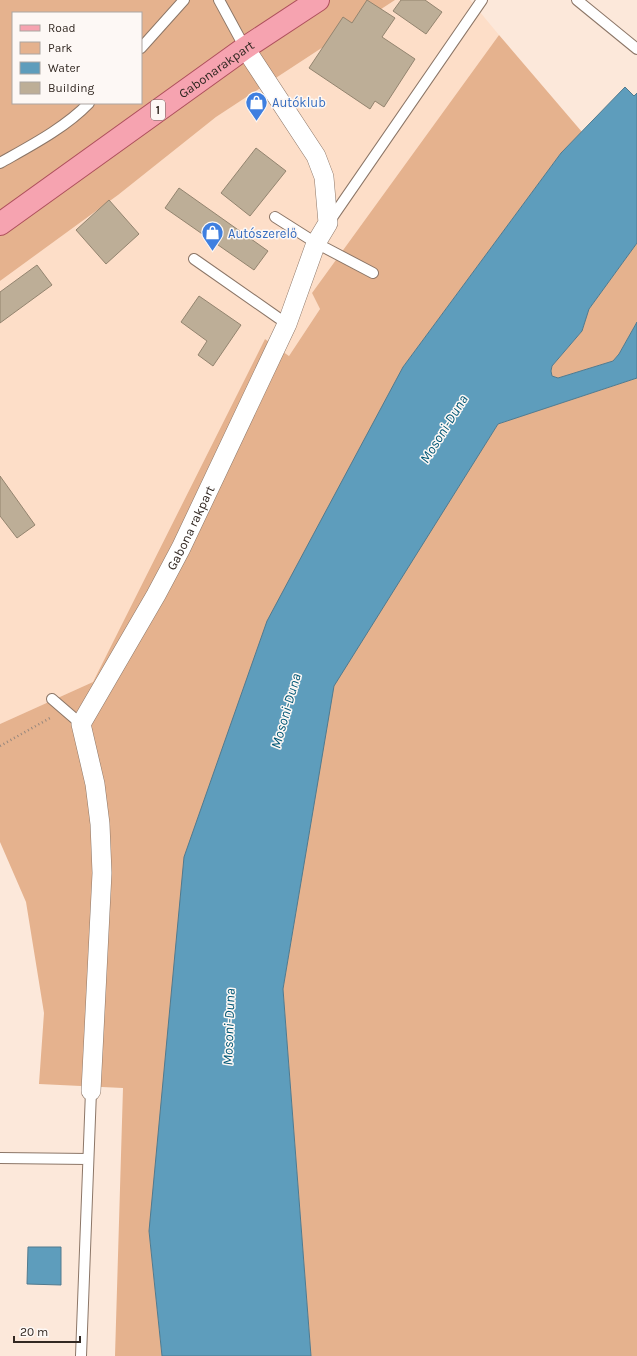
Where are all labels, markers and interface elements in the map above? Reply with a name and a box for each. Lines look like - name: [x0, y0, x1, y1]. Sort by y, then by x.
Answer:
- legend: [12, 12, 142, 104]
- text: Road: [48, 21, 76, 35]
- street label: Gabonarakpart: [176, 37, 257, 101]
- text: Park: [48, 41, 73, 55]
- text: Water: [48, 61, 81, 75]
- text: Building: [48, 81, 95, 95]
- shop icon: Autóklub: [244, 89, 270, 122]
- place label: Autóklub: [272, 95, 326, 110]
- road number: 1: [151, 100, 165, 120]
- shop icon: Autószerelő: [199, 220, 225, 253]
- place label: Autószerelő: [228, 226, 297, 241]
- water label: Mosoni-Duna: [416, 392, 472, 466]
- street label: Gabona rakpart: [163, 483, 217, 572]
- water label: Mosoni-Duna: [267, 671, 305, 751]
- water label: Mosoni-Duna: [219, 988, 239, 1066]
- scale bar: [14, 1318, 80, 1344]
- text: 20 m: [20, 1325, 48, 1339]

